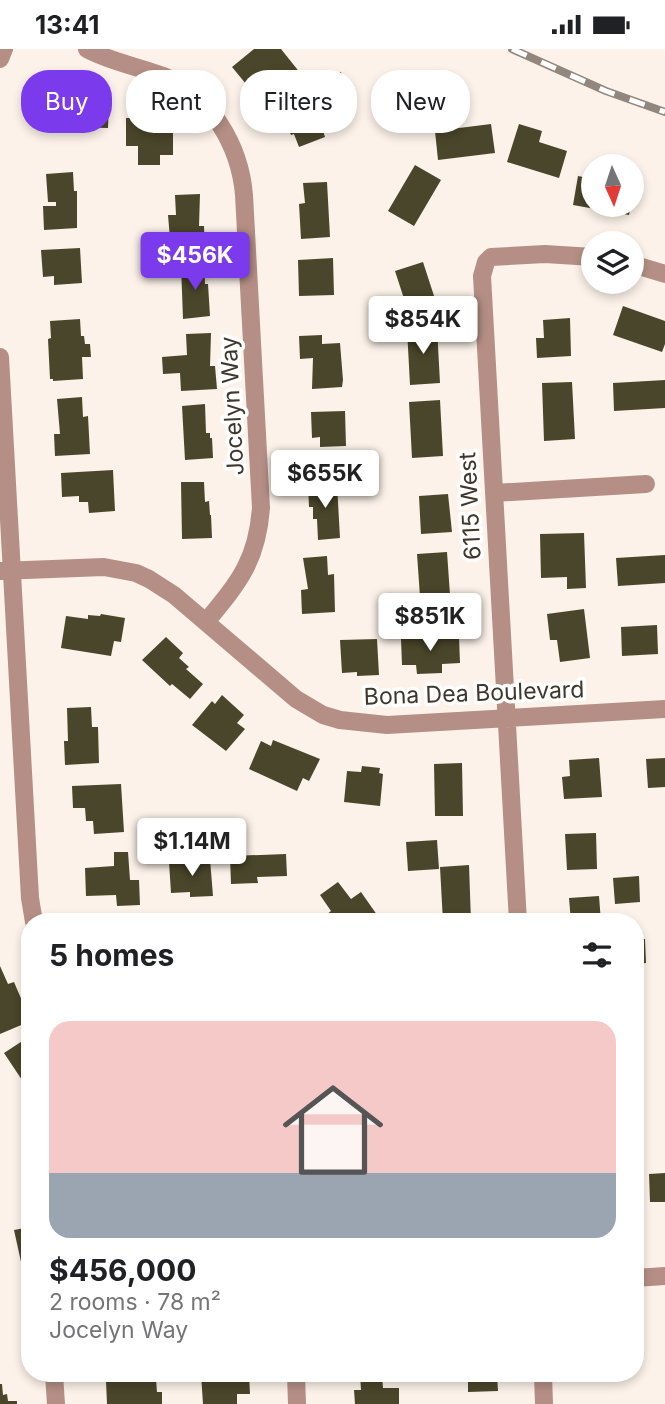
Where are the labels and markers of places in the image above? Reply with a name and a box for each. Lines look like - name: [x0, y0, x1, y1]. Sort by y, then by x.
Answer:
- pin: $456K: [146, 233, 244, 292]
- pin: $854K: [374, 296, 472, 356]
- pin: $655K: [276, 451, 374, 510]
- pin: $851K: [381, 593, 479, 653]
- pin: $1.14M: [135, 819, 249, 878]

